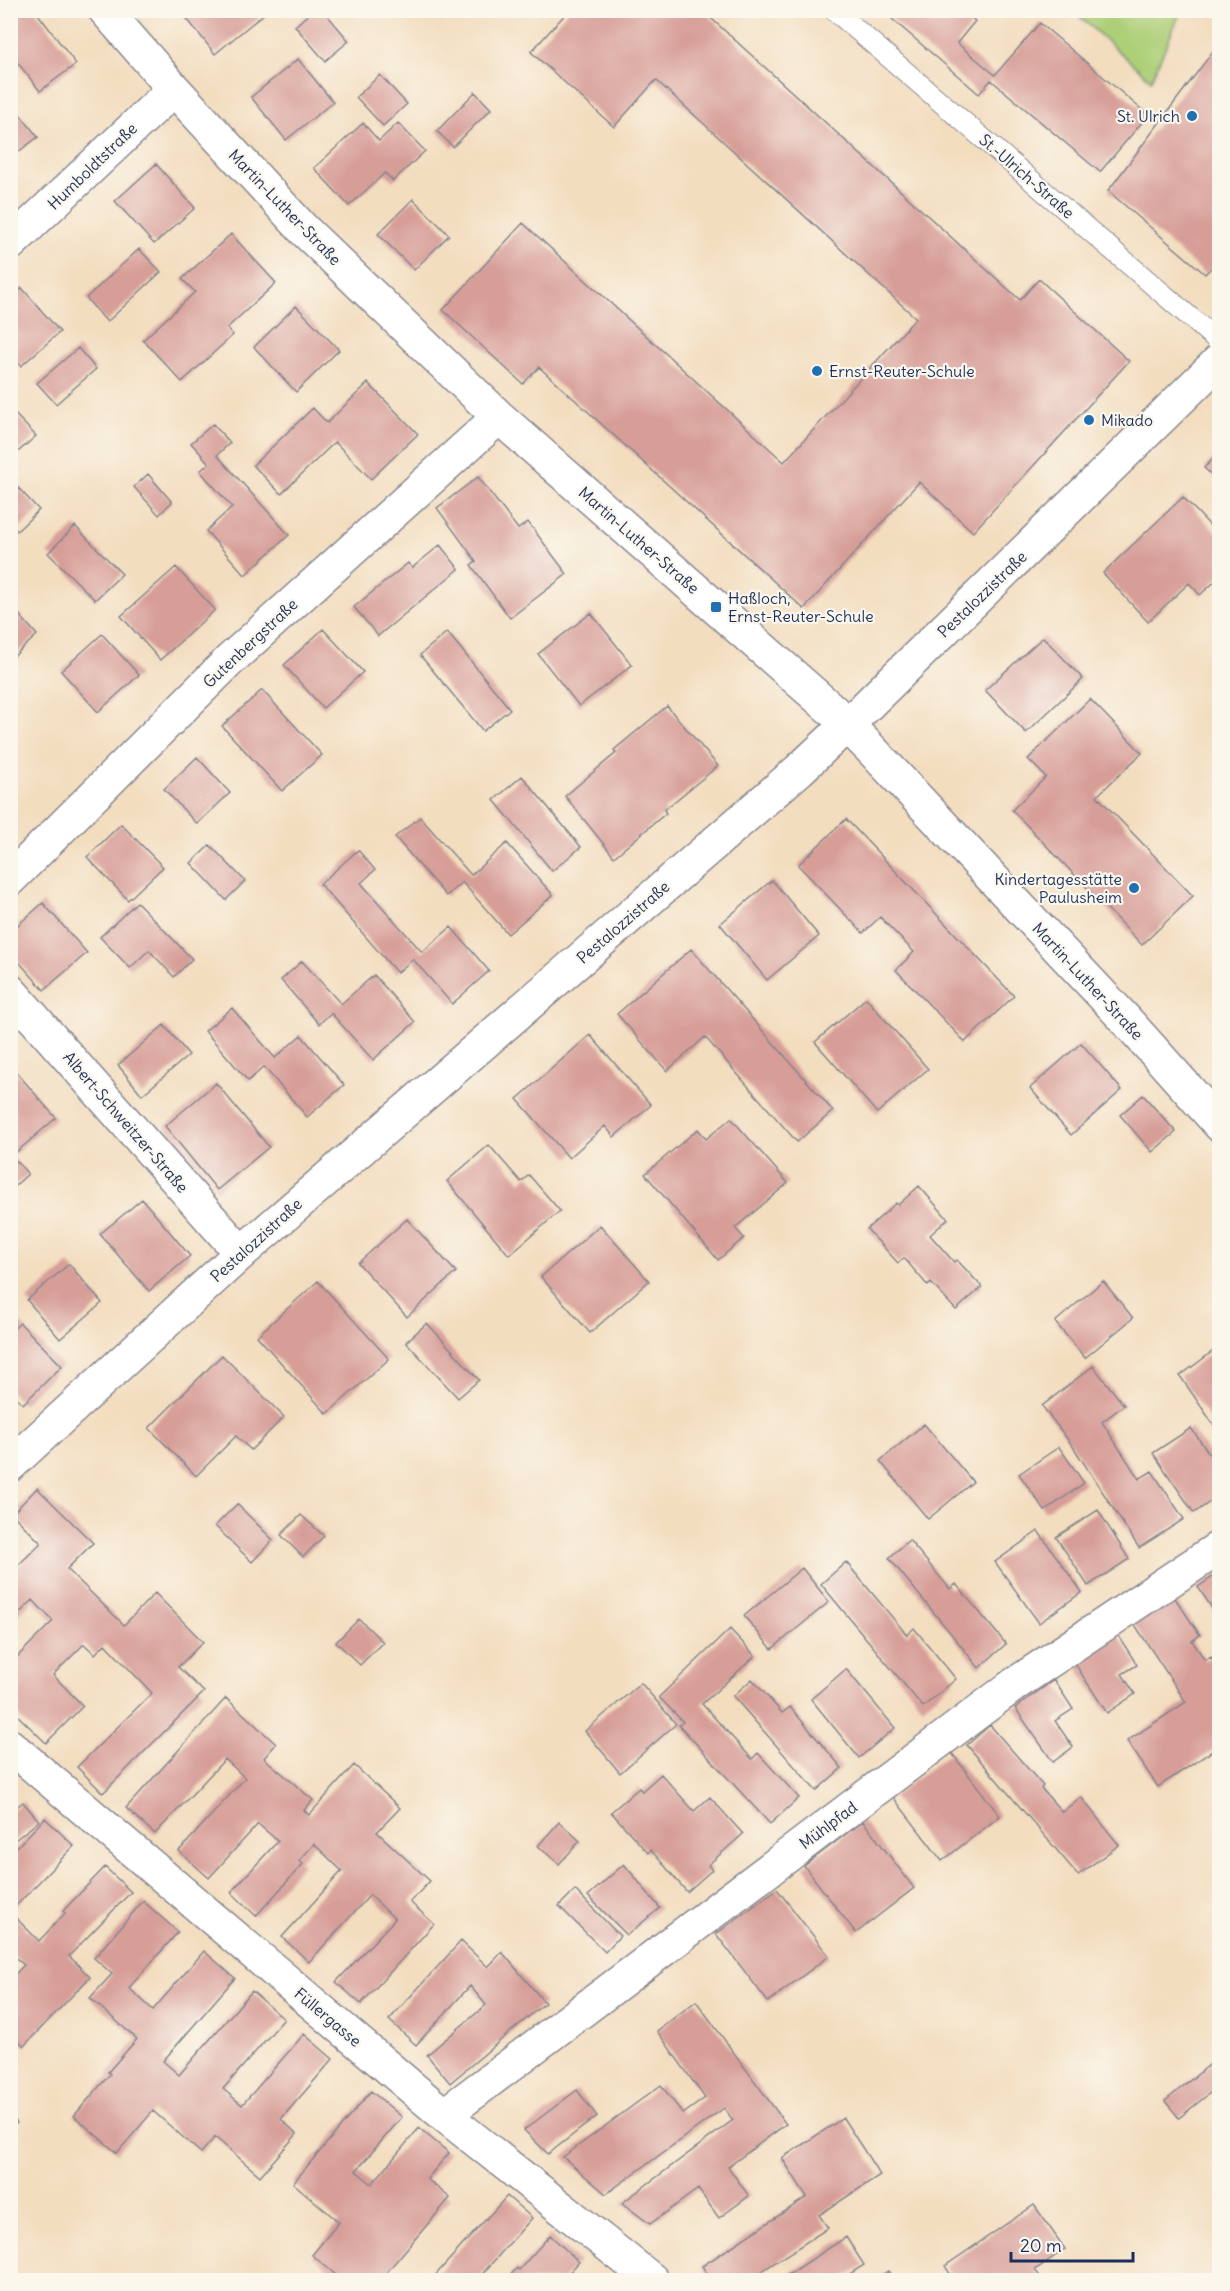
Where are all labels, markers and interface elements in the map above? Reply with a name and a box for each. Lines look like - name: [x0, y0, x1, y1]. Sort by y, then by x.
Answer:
- place label: St. Ulrich: [1117, 106, 1180, 126]
- marker: St. Ulrich: [1185, 109, 1199, 123]
- street label: Humboldtstraße: [43, 118, 141, 214]
- street label: St.-Ulrich-Straße: [975, 129, 1079, 223]
- street label: Martin-Luther-Straße: [225, 145, 345, 269]
- place label: Ernst-Reuter-Schule: [829, 361, 975, 381]
- marker: Ernst-Reuter-Schule: [810, 364, 824, 378]
- place label: Mikado: [1101, 410, 1153, 430]
- marker: Mikado: [1082, 413, 1096, 427]
- street label: Martin-Luther-Straße: [575, 482, 703, 598]
- street label: Pestalozzistraße: [933, 546, 1031, 642]
- place label: Haßloch, Ernst-Reuter-Schule: [728, 588, 874, 626]
- street label: Gutenbergstraße: [198, 594, 302, 692]
- marker: Haßloch, Ernst-Reuter-Schule: [709, 600, 723, 614]
- place label: Kindertagesstätte Paulusheim: [994, 869, 1122, 907]
- street label: Pestalozzistraße: [573, 876, 673, 968]
- marker: Kindertagesstätte Paulusheim: [1127, 881, 1141, 895]
- street label: Martin-Luther-Straße: [1028, 918, 1148, 1044]
- street label: Albert-Schweitzer-Straße: [59, 1047, 193, 1197]
- street label: Pestalozzistraße: [206, 1194, 306, 1286]
- street label: Mühlpfad: [795, 1797, 861, 1853]
- street label: Füllergasse: [290, 1983, 366, 2051]
- scale bar: [1011, 2225, 1132, 2263]
- text: 20 m: [1020, 2234, 1062, 2257]

